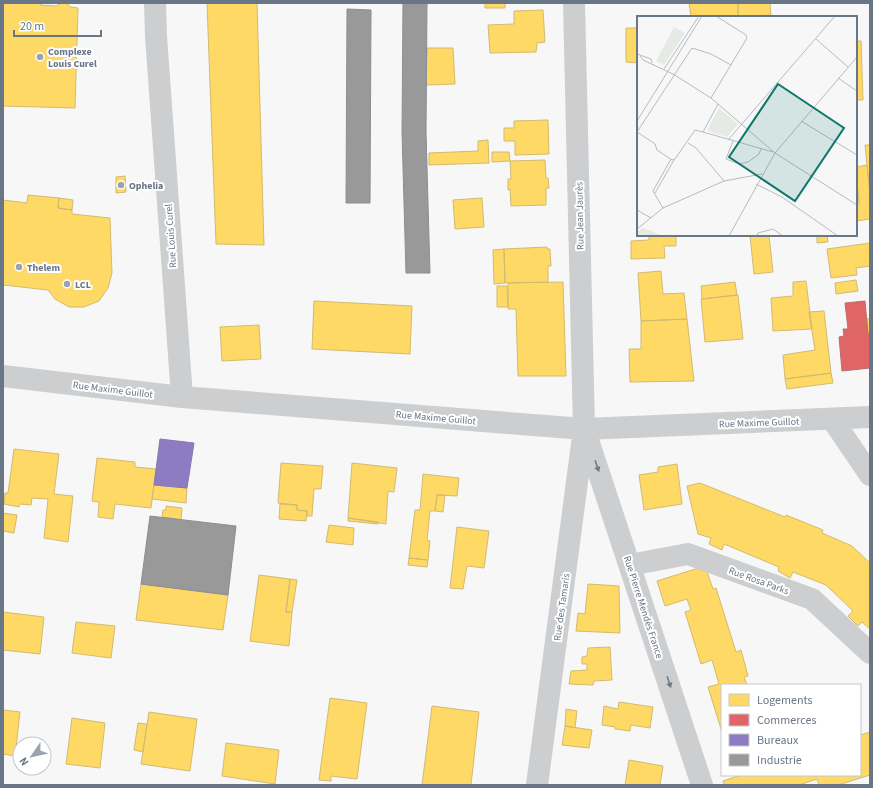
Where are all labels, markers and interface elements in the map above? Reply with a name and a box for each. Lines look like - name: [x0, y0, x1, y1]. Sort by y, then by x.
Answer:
- scale bar: [14, 12, 101, 38]
- inset map: [637, 16, 857, 236]
- text: 20 m: [20, 18, 44, 35]
- place label: Complexe Louis Curel: [48, 45, 97, 71]
- marker: Complexe Louis Curel: [35, 52, 45, 62]
- place label: Ophelia: [129, 179, 163, 193]
- marker: Ophelia: [116, 180, 126, 190]
- street label: Rue Jean Jaurès: [572, 182, 588, 250]
- street label: Rue Louis Curel: [162, 203, 180, 268]
- place label: Thelem: [27, 261, 60, 275]
- marker: Thelem: [14, 262, 24, 272]
- place label: LCL: [75, 278, 91, 292]
- marker: LCL: [62, 279, 72, 289]
- street label: Rue Maxime Guillot: [72, 378, 154, 402]
- street label: Rue Maxime Guillot: [395, 408, 477, 429]
- street label: Rue Maxime Guillot: [719, 415, 800, 431]
- one-way arrow: [594, 460, 600, 472]
- street label: Rue Pierre Mendès France: [620, 554, 666, 660]
- street label: Rue Rosa Parks: [727, 564, 791, 598]
- street label: Rue des Tamaris: [550, 573, 574, 642]
- one-way arrow: [666, 677, 672, 689]
- legend: [721, 684, 861, 776]
- text: Logements: [757, 692, 812, 709]
- text: Commerces: [757, 712, 816, 729]
- text: Bureaux: [757, 732, 799, 749]
- north arrow: [12, 736, 52, 776]
- text: Industrie: [757, 752, 802, 769]
- text: N: [16, 754, 32, 769]

